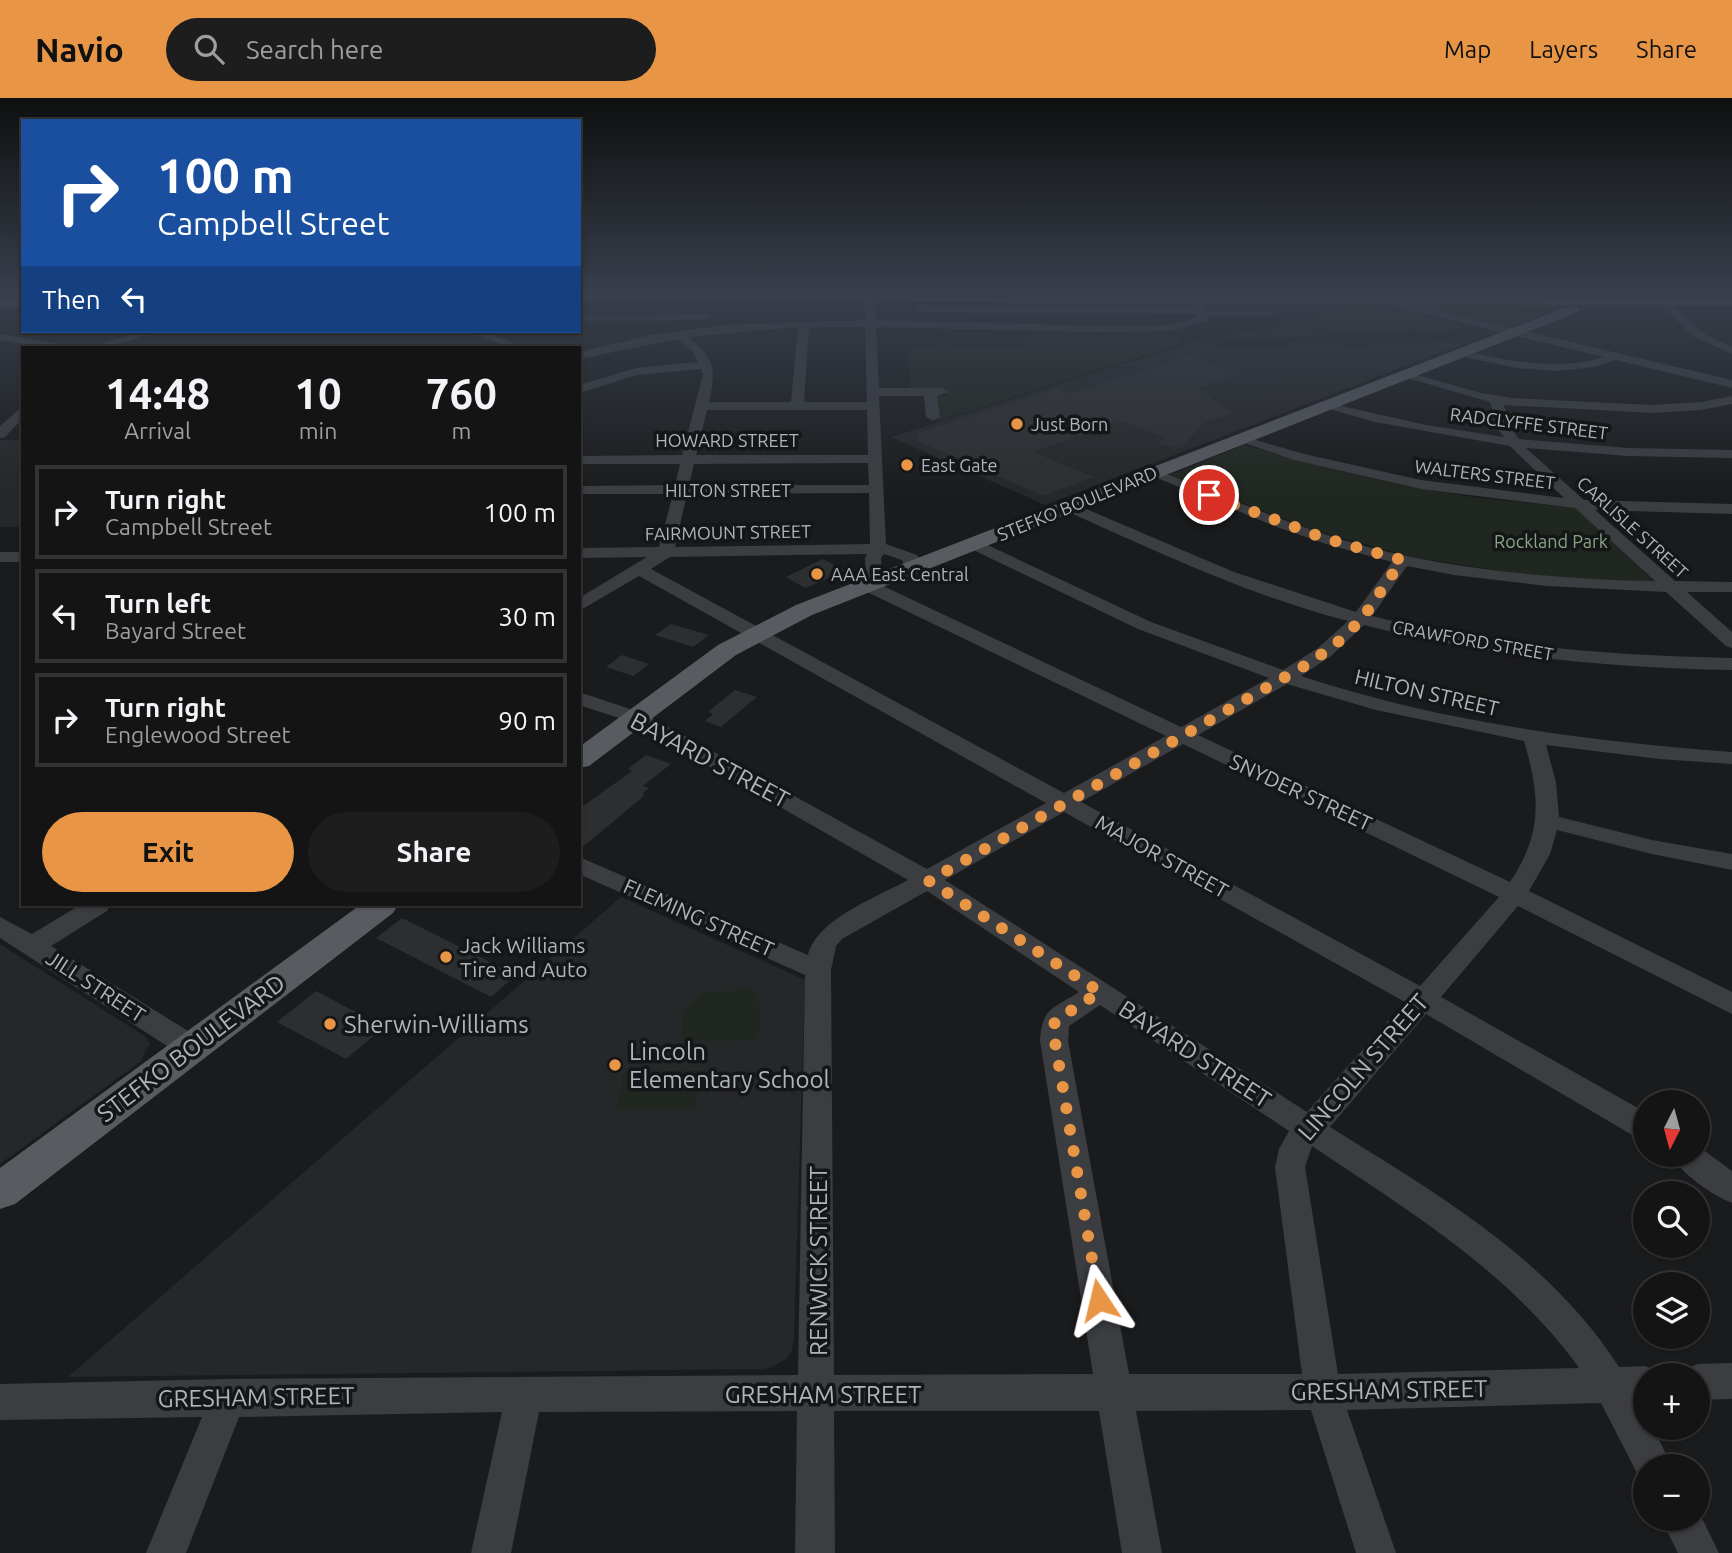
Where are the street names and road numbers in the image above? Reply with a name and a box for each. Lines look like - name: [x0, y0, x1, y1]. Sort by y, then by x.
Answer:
- street label: RADCLYFFE STREET: [1449, 403, 1609, 443]
- street label: HOWARD STREET: [655, 430, 799, 450]
- street label: WALTERS STREET: [1414, 455, 1556, 493]
- street label: STEFKO BOULEVARD: [994, 462, 1160, 544]
- street label: CARLISLE STREET: [1574, 472, 1692, 582]
- street label: HILTON STREET: [665, 480, 791, 500]
- street label: FAIRMOUNT STREET: [645, 521, 811, 543]
- street label: CRAWFORD STREET: [1391, 616, 1555, 664]
- street label: HILTON STREET: [1353, 664, 1502, 720]
- street label: BAYARD STREET: [626, 707, 794, 813]
- street label: SNYDER STREET: [1226, 749, 1376, 835]
- street label: MAJOR STREET: [1091, 810, 1233, 903]
- street label: FLEMING STREET: [620, 873, 778, 961]
- street label: JILL STREET: [42, 945, 150, 1027]
- street label: STEFKO BOULEVARD: [92, 969, 290, 1127]
- street label: LINCOLN STREET: [1292, 989, 1434, 1145]
- street label: BAYARD STREET: [1114, 995, 1276, 1113]
- street label: RENWICK STREET: [805, 1166, 832, 1356]
- street label: GRESHAM STREET: [1290, 1375, 1488, 1405]
- street label: GRESHAM STREET: [725, 1381, 921, 1408]
- street label: GRESHAM STREET: [157, 1382, 355, 1412]

